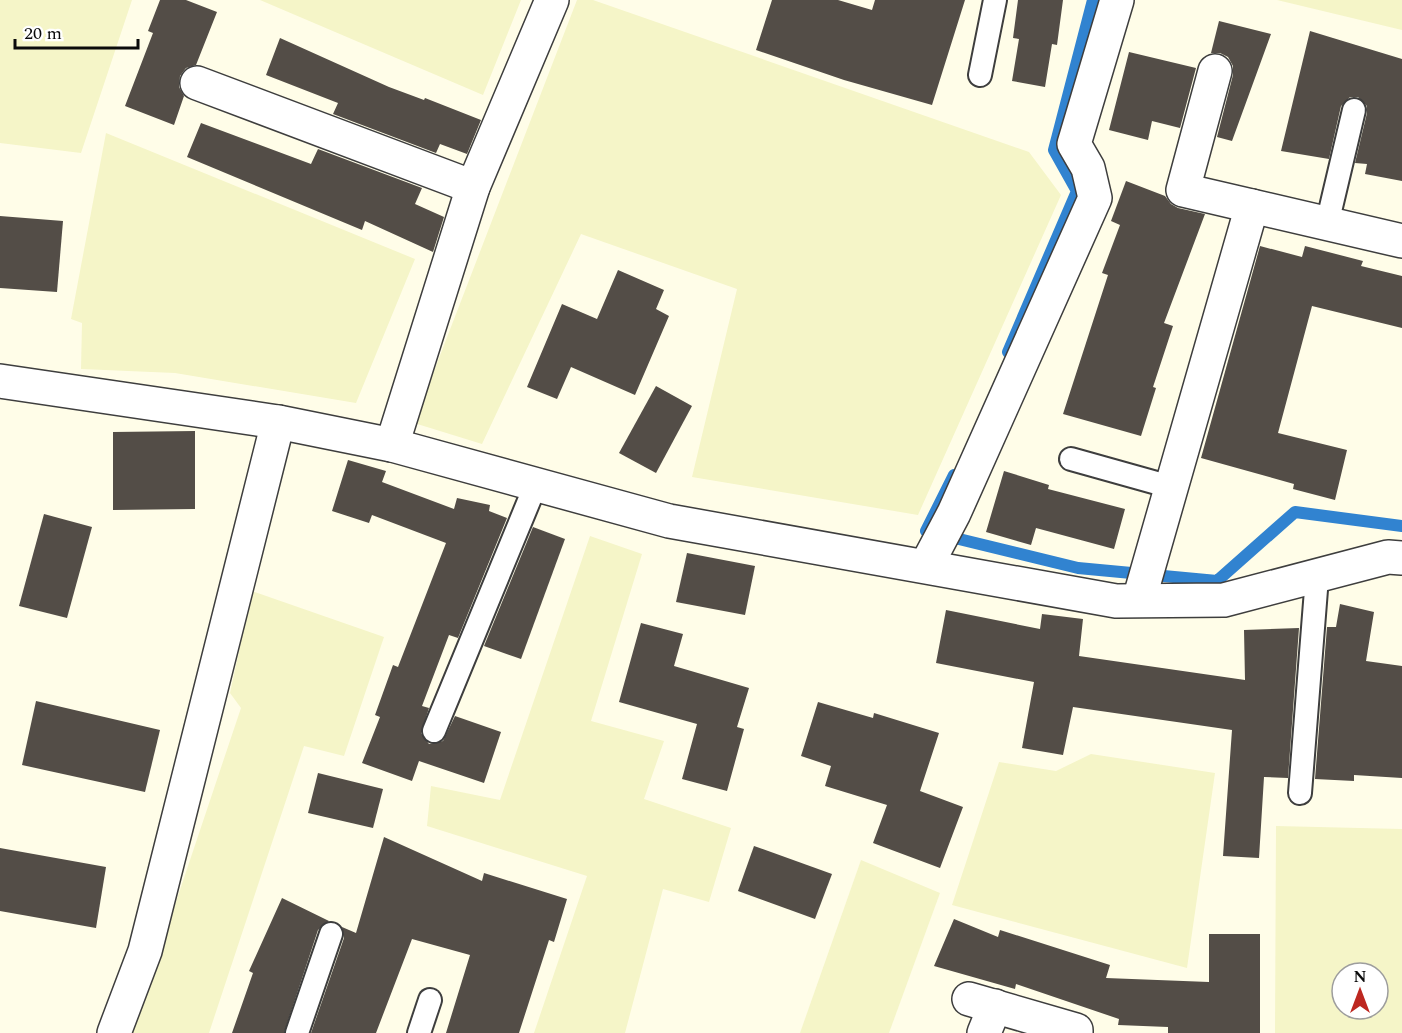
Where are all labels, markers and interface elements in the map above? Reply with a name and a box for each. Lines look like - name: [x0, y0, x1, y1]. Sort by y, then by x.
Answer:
- scale bar: [15, 12, 138, 50]
- text: 20 m: [24, 20, 62, 47]
- north arrow: [1330, 961, 1390, 1021]
- text: N: [1353, 965, 1367, 989]

